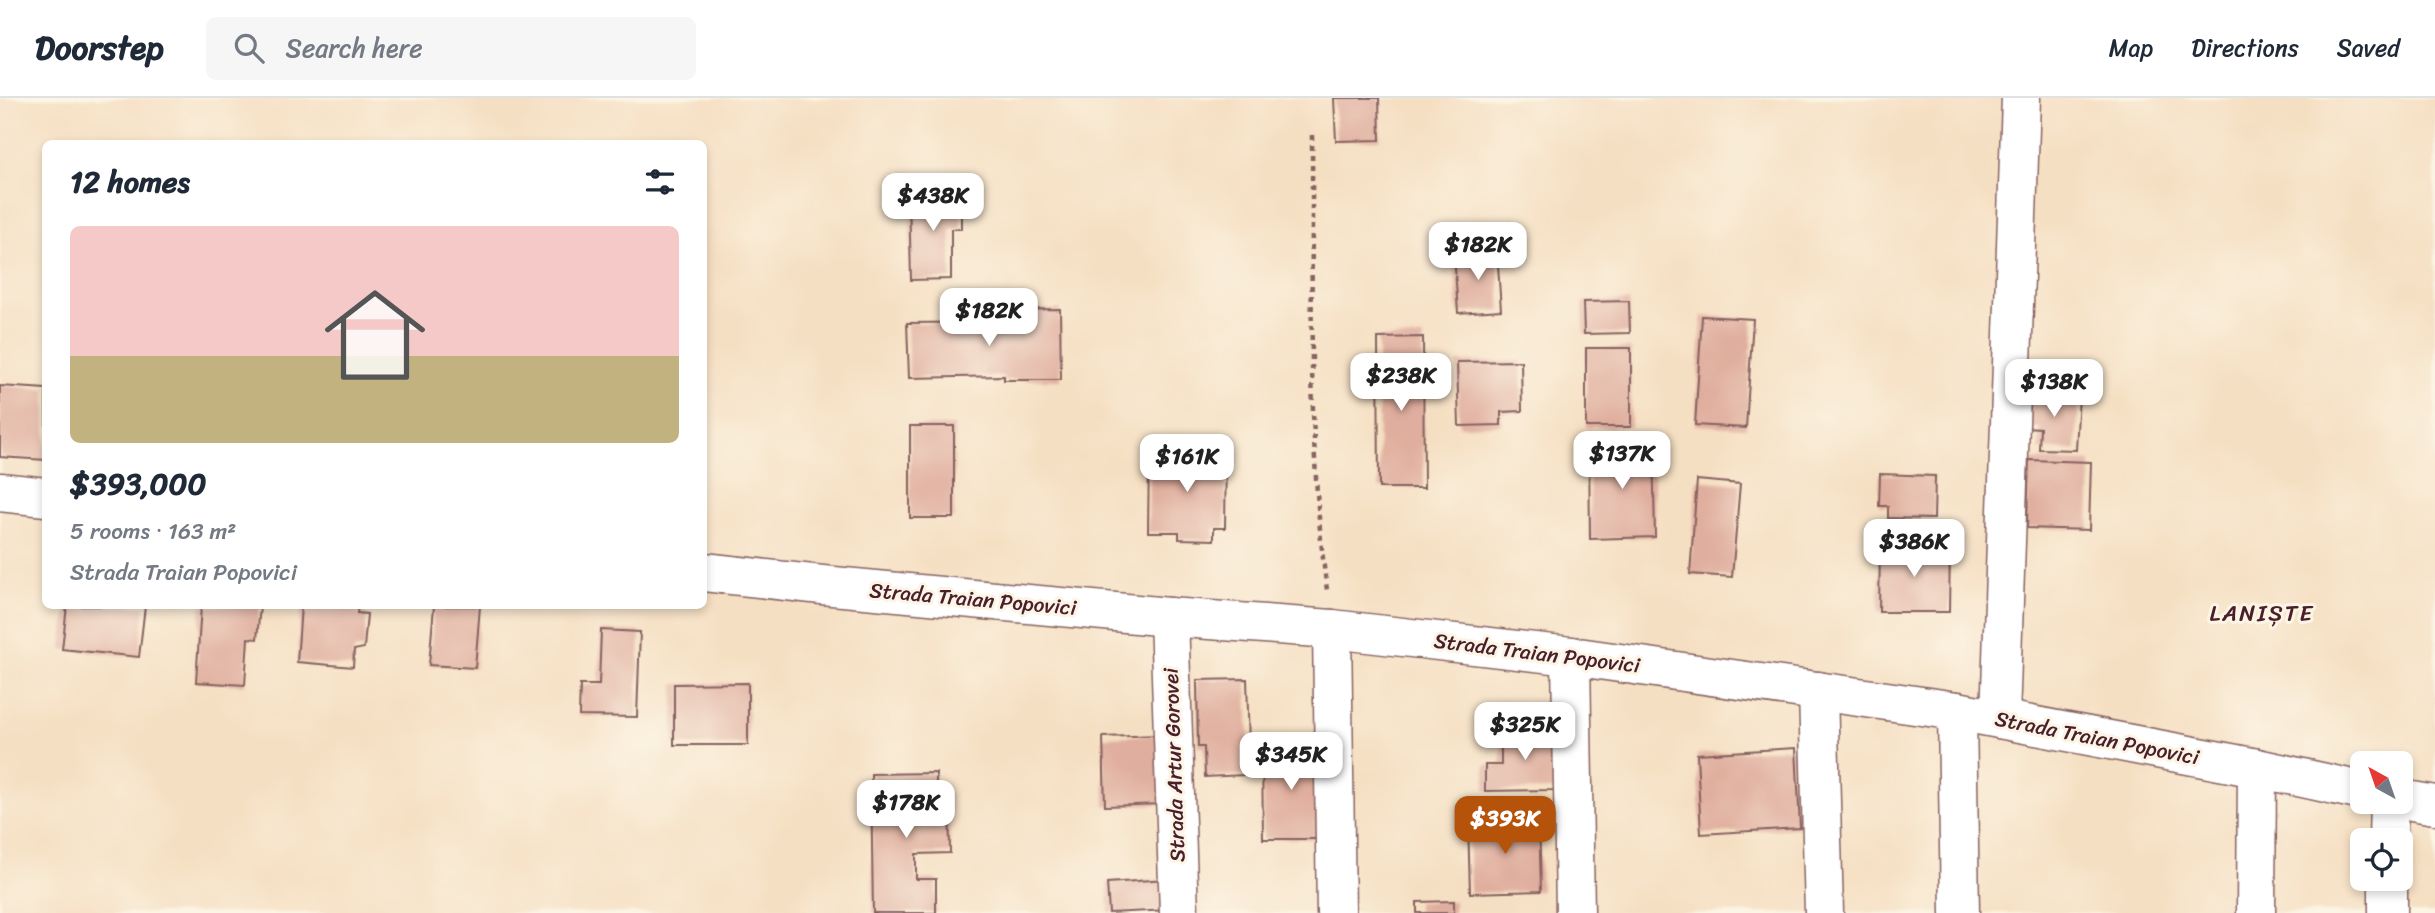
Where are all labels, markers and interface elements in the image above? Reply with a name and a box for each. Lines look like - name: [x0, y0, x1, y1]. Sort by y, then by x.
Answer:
- search box: [206, 17, 696, 80]
- text: Doorstep: [35, 19, 164, 77]
- text: Search here: [286, 25, 423, 71]
- text: Map: [2109, 27, 2153, 69]
- text: Directions: [2191, 27, 2299, 69]
- text: Saved: [2337, 27, 2400, 69]
- icon: search: [230, 29, 268, 67]
- text: 12 homes: [70, 155, 190, 209]
- icon: filters: [641, 163, 679, 201]
- pin: $438K: [884, 174, 982, 233]
- text: $438K: [898, 175, 968, 216]
- pin: $182K: [1429, 222, 1527, 282]
- text: $182K: [1445, 224, 1511, 265]
- icon: home: [312, 272, 438, 398]
- pin: $182K: [940, 288, 1038, 348]
- text: $182K: [956, 290, 1022, 331]
- pin: $238K: [1352, 354, 1450, 413]
- text: $238K: [1366, 355, 1436, 396]
- pin: $138K: [2005, 360, 2103, 419]
- text: $138K: [2021, 361, 2087, 402]
- pin: $137K: [1573, 432, 1671, 491]
- text: $137K: [1589, 433, 1655, 474]
- pin: $161K: [1138, 434, 1236, 494]
- text: $161K: [1156, 436, 1218, 477]
- text: $393,000: [70, 457, 207, 511]
- text: 5 rooms · 163 m²: [70, 511, 236, 552]
- pin: $386K: [1865, 519, 1963, 579]
- text: $386K: [1879, 521, 1949, 562]
- text: Strada Traian Popovici: [70, 552, 297, 593]
- street label: Strada Traian Popovici: [868, 571, 1079, 627]
- district label: LANIȘTE: [2210, 593, 2314, 634]
- street label: Strada Traian Popovici: [1432, 622, 1643, 685]
- street label: Strada Artur Gorovei: [1152, 666, 1196, 863]
- street label: Strada Traian Popovici: [1992, 700, 2204, 777]
- pin: $325K: [1476, 702, 1574, 762]
- text: $325K: [1490, 704, 1560, 745]
- pin: $345K: [1242, 732, 1340, 792]
- text: $345K: [1256, 734, 1326, 775]
- north arrow: [2350, 751, 2413, 814]
- map controls: [2350, 751, 2413, 891]
- pin: $178K: [857, 780, 955, 840]
- text: $178K: [873, 782, 939, 823]
- pin: $393K: [1456, 796, 1554, 856]
- text: $393K: [1471, 798, 1539, 839]
- button: locate: [2350, 828, 2413, 891]

